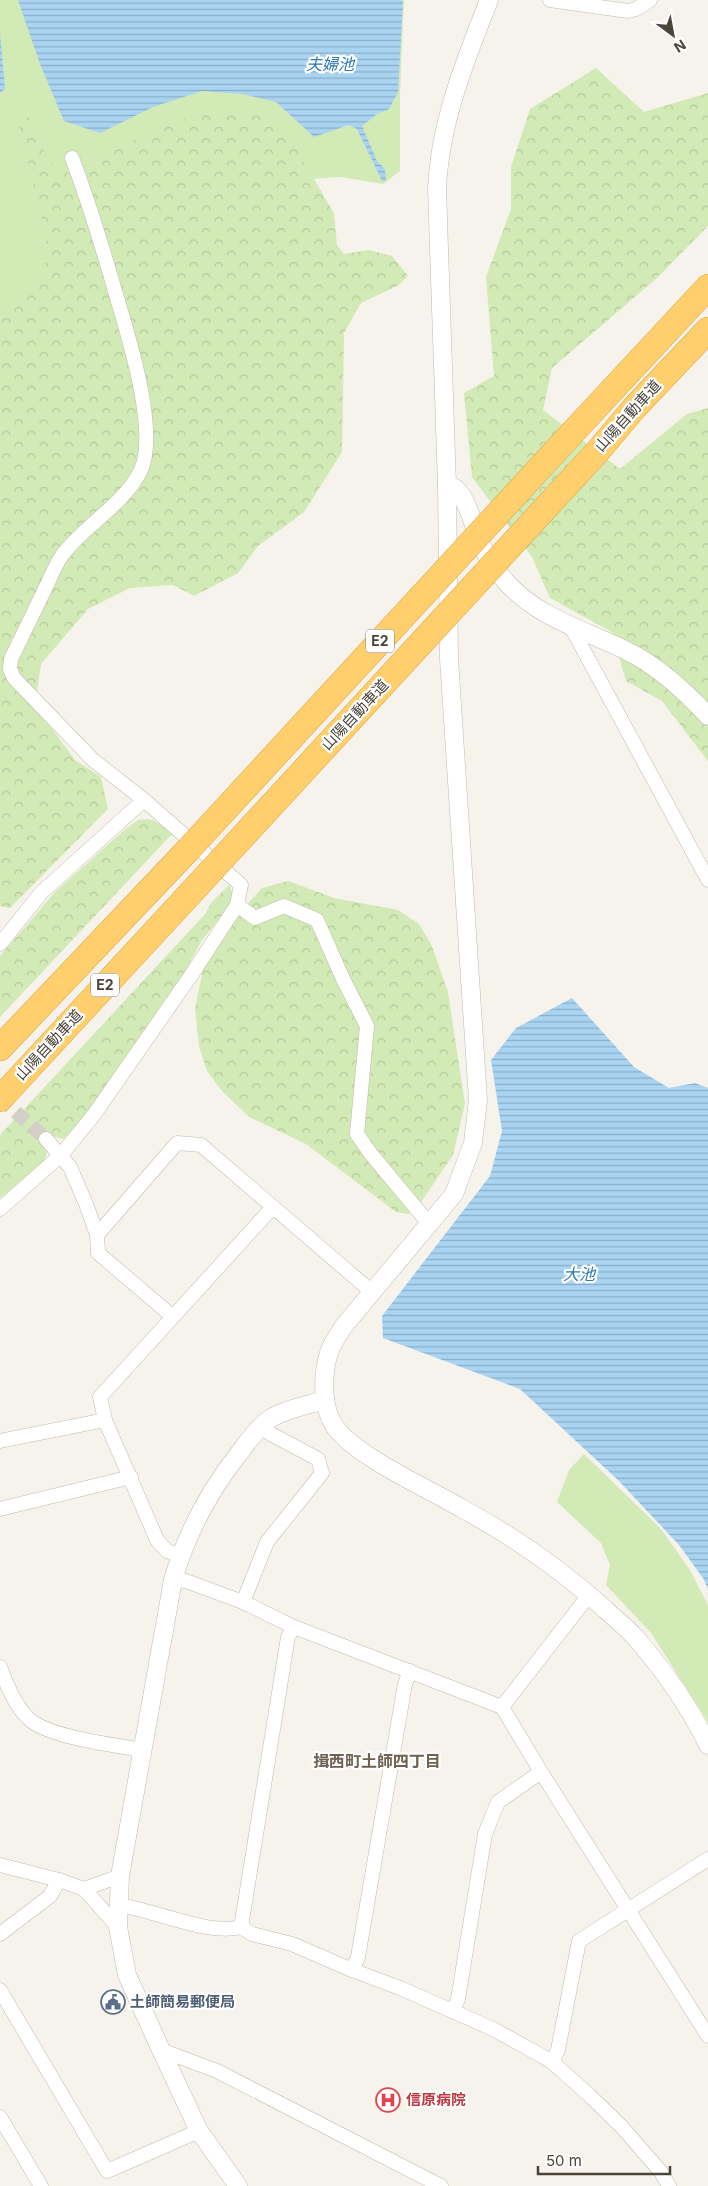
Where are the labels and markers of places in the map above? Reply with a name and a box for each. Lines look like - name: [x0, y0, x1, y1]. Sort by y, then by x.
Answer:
- public building icon: 土師簡易郵便局: [100, 1989, 126, 2015]
- place label: 土師簡易郵便局: [130, 1992, 235, 2011]
- hospital icon: 信原病院: [375, 2087, 401, 2113]
- place label: 信原病院: [406, 2090, 466, 2109]

